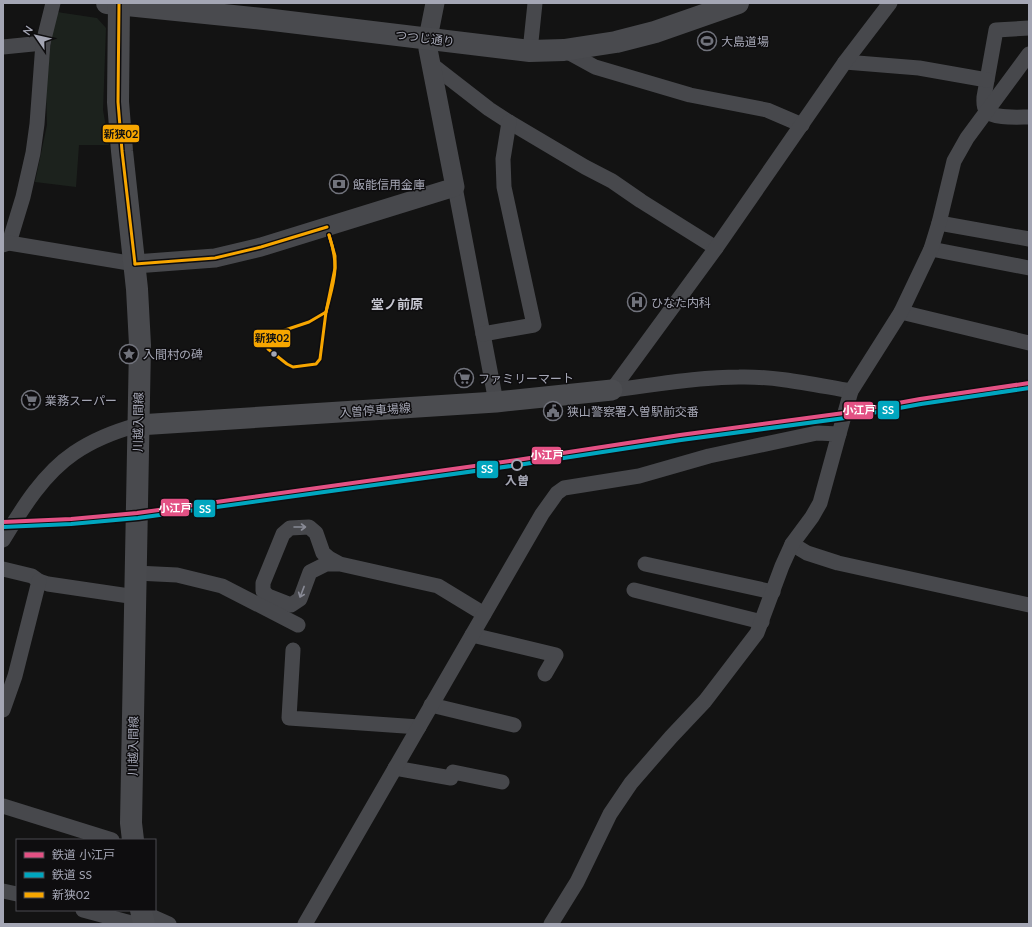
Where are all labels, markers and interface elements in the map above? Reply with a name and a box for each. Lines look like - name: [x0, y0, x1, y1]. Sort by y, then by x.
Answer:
- north arrow: [16, 16, 56, 56]
- text: N: [20, 23, 35, 37]
- street label: つつじ通り: [394, 27, 456, 49]
- sports icon: 大島道場: [696, 30, 718, 52]
- place label: 大島道場: [721, 34, 769, 49]
- line badge: 新狭02: [102, 124, 140, 143]
- text: 新狭02: [104, 127, 138, 140]
- bank icon: 飯能信用金庫: [328, 173, 350, 195]
- place label: 飯能信用金庫: [353, 177, 425, 192]
- hospital icon: ひなた内科: [626, 291, 648, 313]
- place label: ひなた内科: [651, 295, 711, 310]
- district label: 堂ノ前原: [371, 296, 423, 312]
- line badge: 新狭02: [253, 329, 291, 348]
- text: 新狭02: [255, 331, 289, 344]
- place icon: 入間村の碑: [118, 343, 140, 365]
- place label: 入間村の碑: [143, 347, 203, 362]
- unlabelled marker: [269, 349, 279, 359]
- supermarket icon: ファミリーマート: [453, 367, 475, 389]
- place label: ファミリーマート: [478, 371, 574, 386]
- supermarket icon: 業務スーパー: [20, 389, 42, 411]
- street label: 川越入間線: [130, 392, 146, 452]
- place label: 業務スーパー: [45, 393, 117, 408]
- street label: 入曽停車場線: [339, 400, 411, 420]
- public building icon: 狭山警察署入曽駅前交番: [542, 400, 564, 422]
- line badge: SS: [877, 400, 900, 420]
- line badge: 小江戸: [843, 401, 874, 420]
- text: 小江戸: [843, 403, 876, 416]
- text: SS: [882, 403, 894, 416]
- place label: 狭山警察署入曽駅前交番: [567, 404, 699, 419]
- line badge: 小江戸: [531, 446, 562, 465]
- text: 小江戸: [531, 448, 564, 461]
- marker: 入曽: [511, 459, 523, 471]
- line badge: SS: [476, 460, 499, 479]
- text: SS: [481, 462, 493, 475]
- place label: 入曽: [505, 473, 529, 488]
- line badge: 小江戸: [160, 498, 190, 517]
- line badge: SS: [193, 499, 216, 518]
- text: 小江戸: [159, 501, 192, 514]
- text: SS: [199, 502, 211, 515]
- one-way arrow: [293, 524, 306, 531]
- one-way arrow: [298, 586, 306, 598]
- street label: 川越入間線: [125, 716, 141, 776]
- legend: [16, 839, 156, 911]
- text: 鉄道 小江戸: [52, 847, 115, 862]
- text: 鉄道 SS: [52, 867, 92, 882]
- text: 新狭02: [52, 887, 90, 902]

